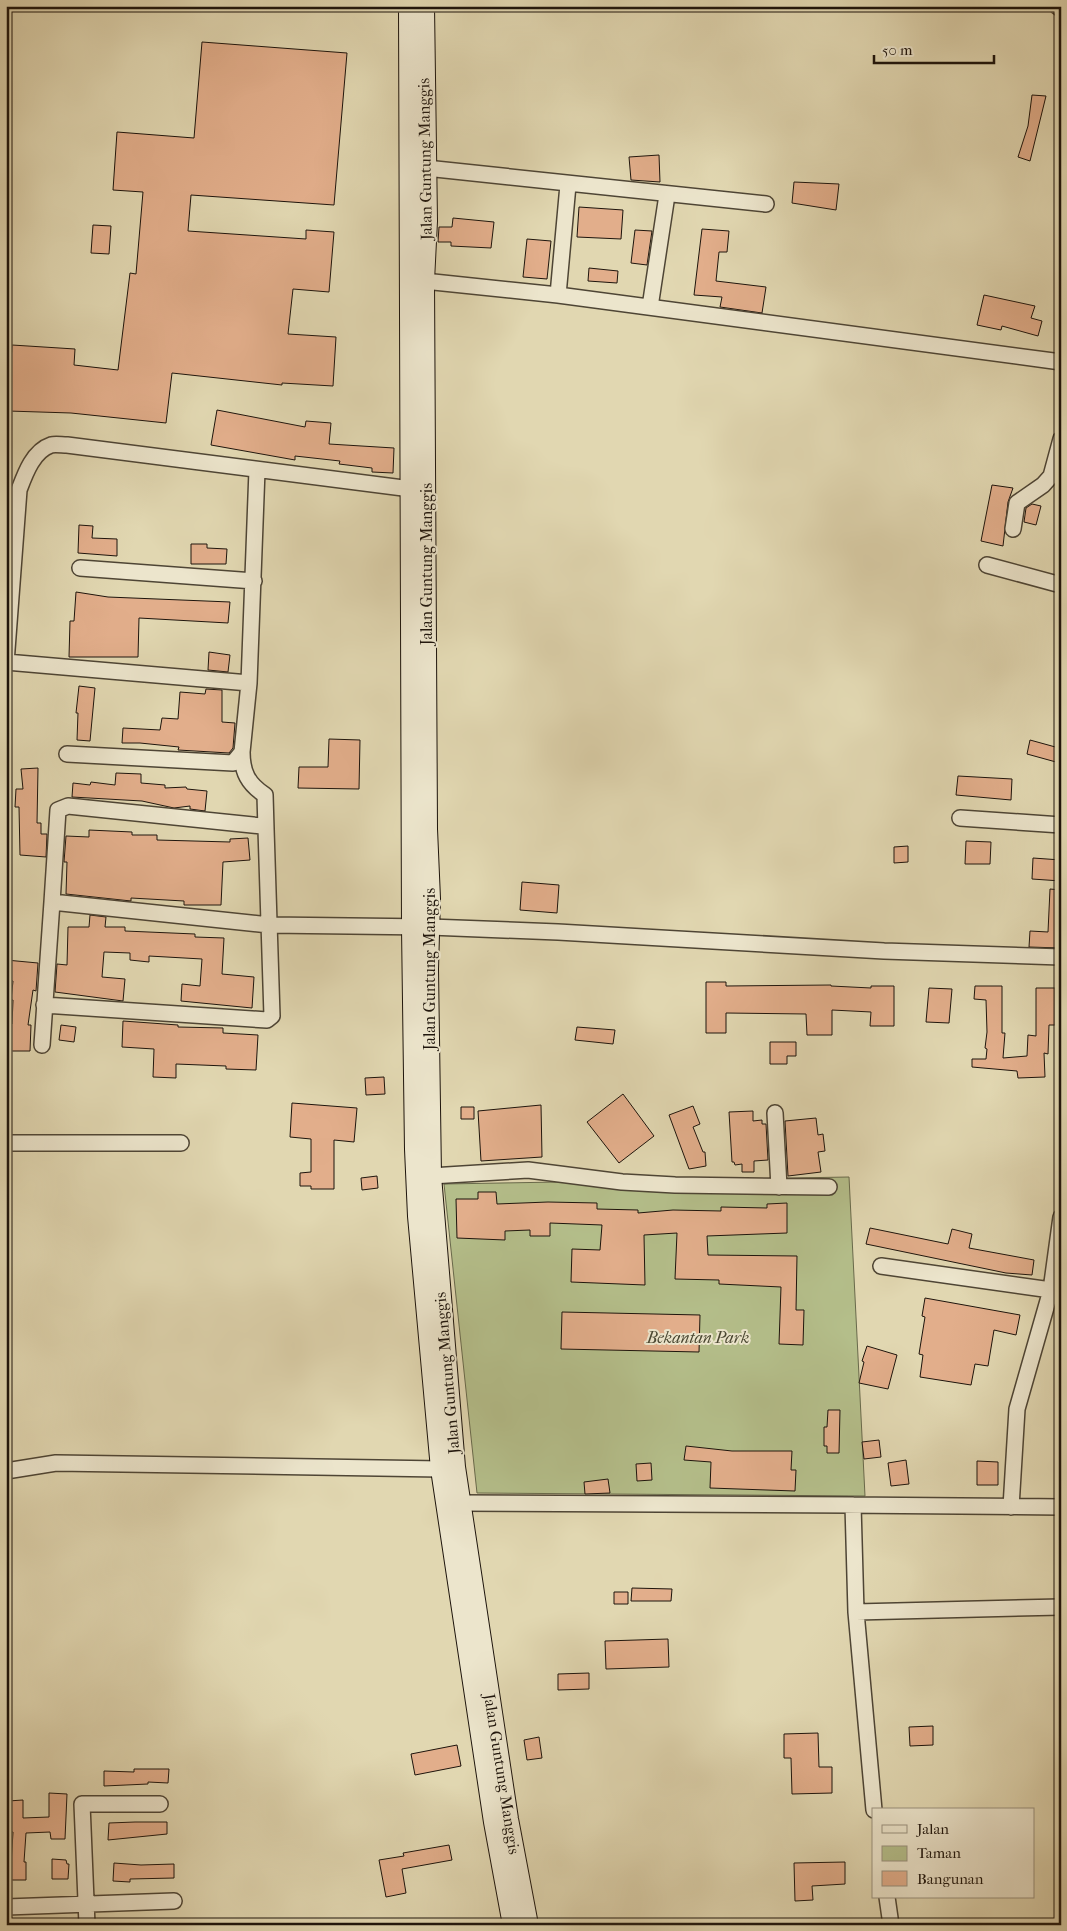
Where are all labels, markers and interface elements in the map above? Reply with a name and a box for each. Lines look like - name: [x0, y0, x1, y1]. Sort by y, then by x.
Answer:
- scale bar: [874, 32, 994, 64]
- text: 50 m: [882, 41, 913, 59]
- street label: Jalan Guntung Manggis: [414, 78, 436, 242]
- street label: Jalan Guntung Manggis: [417, 483, 436, 647]
- street label: Jalan Guntung Manggis: [420, 888, 439, 1052]
- street label: Jalan Guntung Manggis: [430, 1291, 464, 1457]
- park label: Bekantan Park: [646, 1328, 749, 1347]
- street label: Jalan Guntung Manggis: [480, 1690, 524, 1856]
- legend: [872, 1808, 1034, 1898]
- text: Jalan: [916, 1820, 949, 1838]
- text: Taman: [917, 1844, 961, 1862]
- text: Bangunan: [917, 1870, 984, 1888]

